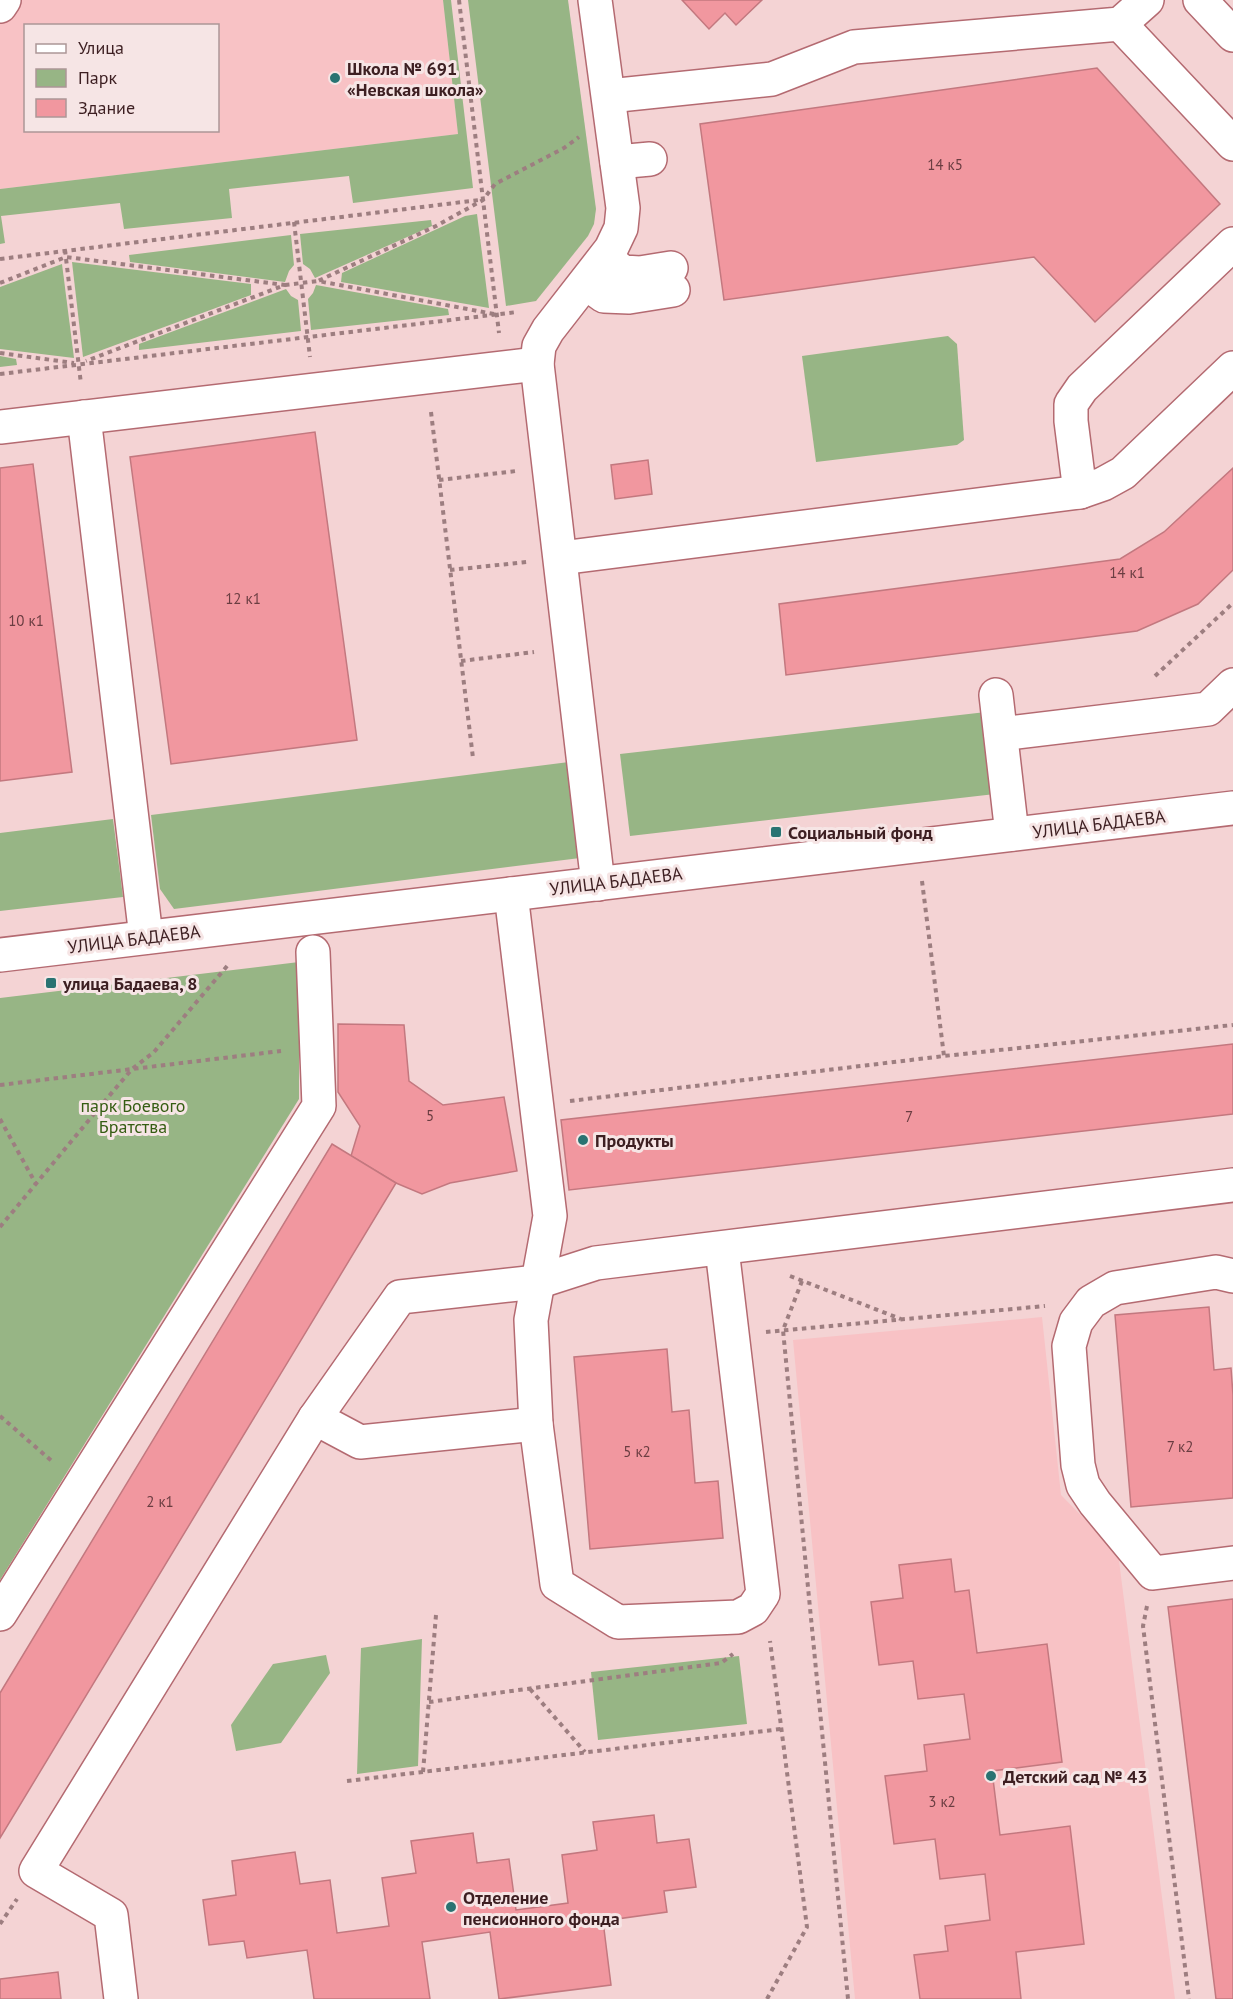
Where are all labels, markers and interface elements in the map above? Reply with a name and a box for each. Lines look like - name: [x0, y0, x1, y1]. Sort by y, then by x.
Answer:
- legend: [24, 24, 219, 132]
- text: Улица: [78, 36, 124, 59]
- place label: Школа № 691 «Невская школа»: [347, 57, 484, 101]
- text: Парк: [78, 66, 118, 89]
- marker: Школа № 691 «Невская школа»: [328, 71, 342, 85]
- text: Здание: [78, 96, 135, 119]
- house number: 14 к5: [927, 155, 963, 174]
- house number: 14 к1: [1109, 563, 1145, 582]
- house number: 12 к1: [225, 589, 261, 608]
- house number: 10 к1: [8, 611, 44, 630]
- street label: УЛИЦА БАДАЕВА: [1031, 804, 1167, 844]
- place label: Социальный фонд: [788, 821, 933, 844]
- marker: Социальный фонд: [769, 825, 783, 839]
- street label: УЛИЦА БАДАЕВА: [548, 861, 684, 901]
- street label: УЛИЦА БАДАЕВА: [66, 919, 202, 959]
- place label: улица Бадаева, 8: [62, 972, 197, 995]
- marker: улица Бадаева, 8: [44, 976, 58, 990]
- park label: парк Боевого Братства: [80, 1094, 186, 1138]
- house number: 5: [426, 1106, 434, 1125]
- house number: 7: [905, 1107, 913, 1126]
- place label: Продукты: [595, 1129, 674, 1152]
- marker: Продукты: [576, 1133, 590, 1147]
- house number: 7 к2: [1167, 1437, 1193, 1456]
- house number: 5 к2: [623, 1442, 651, 1461]
- house number: 2 к1: [146, 1492, 174, 1511]
- place label: Детский сад № 43: [1003, 1765, 1147, 1788]
- marker: Детский сад № 43: [984, 1769, 998, 1783]
- house number: 3 к2: [928, 1792, 956, 1811]
- place label: Отделение пенсионного фонда: [463, 1886, 620, 1930]
- marker: Отделение пенсионного фонда: [444, 1900, 458, 1914]

